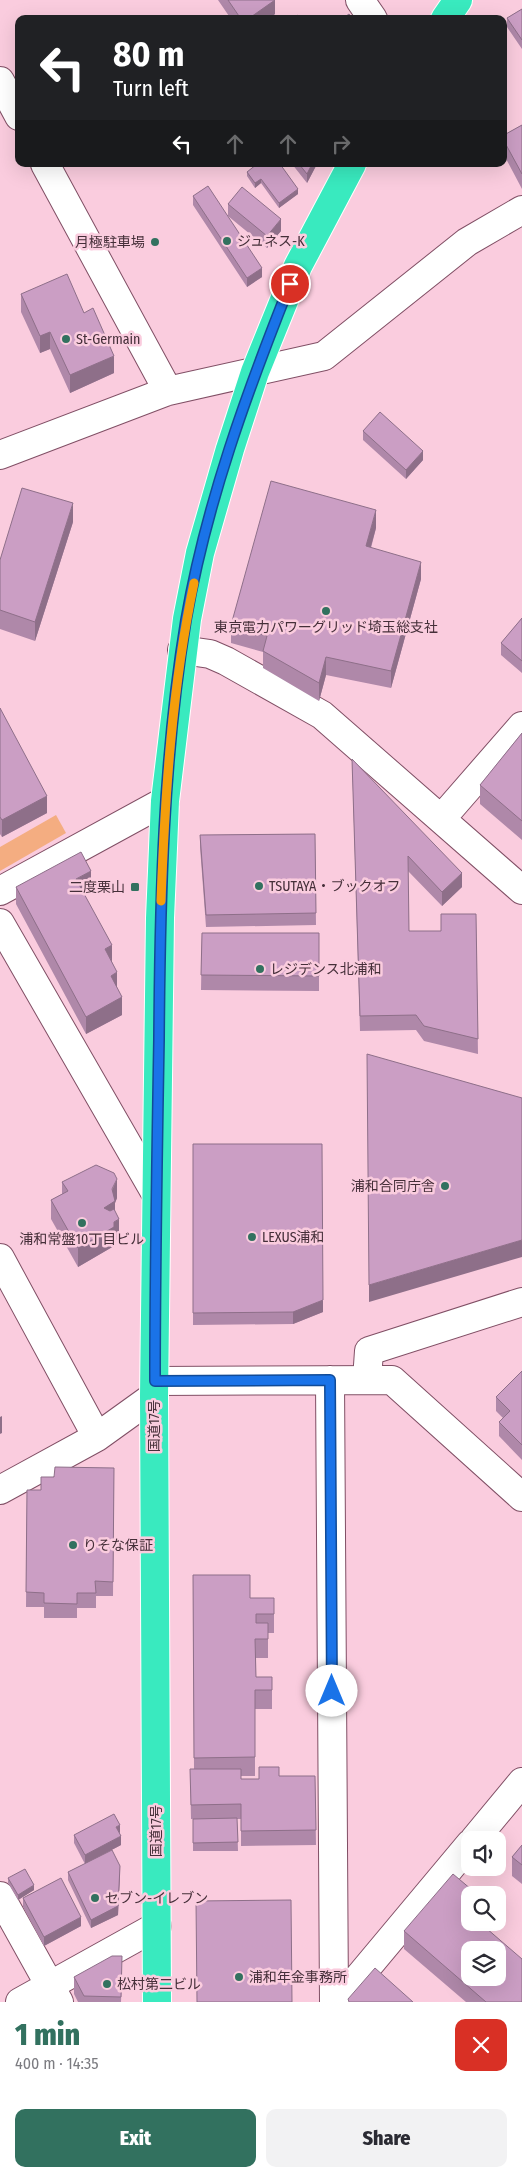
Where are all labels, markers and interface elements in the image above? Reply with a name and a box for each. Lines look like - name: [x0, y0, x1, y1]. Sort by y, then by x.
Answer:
- text: 80 m: [113, 33, 185, 75]
- icon: left: [30, 35, 95, 100]
- text: Turn left: [113, 75, 189, 102]
- icon: left: [168, 130, 196, 158]
- icon: ahead: [221, 130, 249, 158]
- icon: ahead: [274, 130, 302, 158]
- icon: right: [327, 130, 355, 158]
- place label: ジュネス-K: [237, 233, 305, 250]
- place label: 月極駐車場: [75, 234, 145, 251]
- marker: ジュネス-K: [221, 235, 233, 247]
- marker: 月極駐車場: [149, 236, 161, 248]
- pin: [269, 263, 311, 305]
- icon: arrive: [276, 270, 304, 298]
- place label: St-Germain: [76, 331, 140, 348]
- marker: St-Germain: [60, 333, 72, 345]
- marker: 東京電力パワーグリッド埼玉総支社: [320, 605, 332, 617]
- place label: 東京電力パワーグリッド埼玉総支社: [214, 619, 438, 636]
- place label: TSUTAYA・ブックオフ: [269, 878, 401, 895]
- place label: 二度栗山: [69, 879, 125, 896]
- marker: TSUTAYA・ブックオフ: [253, 880, 265, 892]
- marker: 二度栗山: [129, 881, 141, 893]
- place label: レジデンス北浦和: [270, 961, 382, 978]
- marker: レジデンス北浦和: [254, 963, 266, 975]
- place label: 浦和合同庁舎: [351, 1178, 435, 1195]
- marker: 浦和合同庁舎: [439, 1180, 451, 1192]
- marker: 浦和常盤10丁目ビル: [76, 1217, 88, 1229]
- place label: LEXUS浦和: [262, 1229, 325, 1246]
- place label: 浦和常盤10丁目ビル: [20, 1231, 144, 1248]
- marker: LEXUS浦和: [246, 1231, 258, 1243]
- street label: 国道17号: [146, 1399, 163, 1453]
- place label: りそな保証: [83, 1537, 153, 1554]
- marker: りそな保証: [67, 1539, 79, 1551]
- position arrow: [305, 1664, 357, 1716]
- street label: 国道17号: [148, 1804, 165, 1858]
- map controls: [461, 1831, 506, 1986]
- button: sound: [461, 1831, 506, 1876]
- button: search: [461, 1886, 506, 1931]
- place label: セブン-イレブン: [105, 1890, 208, 1907]
- marker: セブン-イレブン: [89, 1892, 101, 1904]
- button: layers: [461, 1941, 506, 1986]
- place label: 浦和年金事務所: [249, 1969, 347, 1986]
- marker: 浦和年金事務所: [233, 1971, 245, 1983]
- place label: 松村第二ビル: [117, 1976, 201, 1993]
- marker: 松村第二ビル: [101, 1978, 113, 1990]
- text: 1 min: [15, 2017, 80, 2053]
- button: close: [455, 2019, 507, 2071]
- text: 400 m · 14:35: [15, 2054, 98, 2073]
- button: Exit: [15, 2109, 256, 2167]
- button: Share: [266, 2109, 507, 2167]

